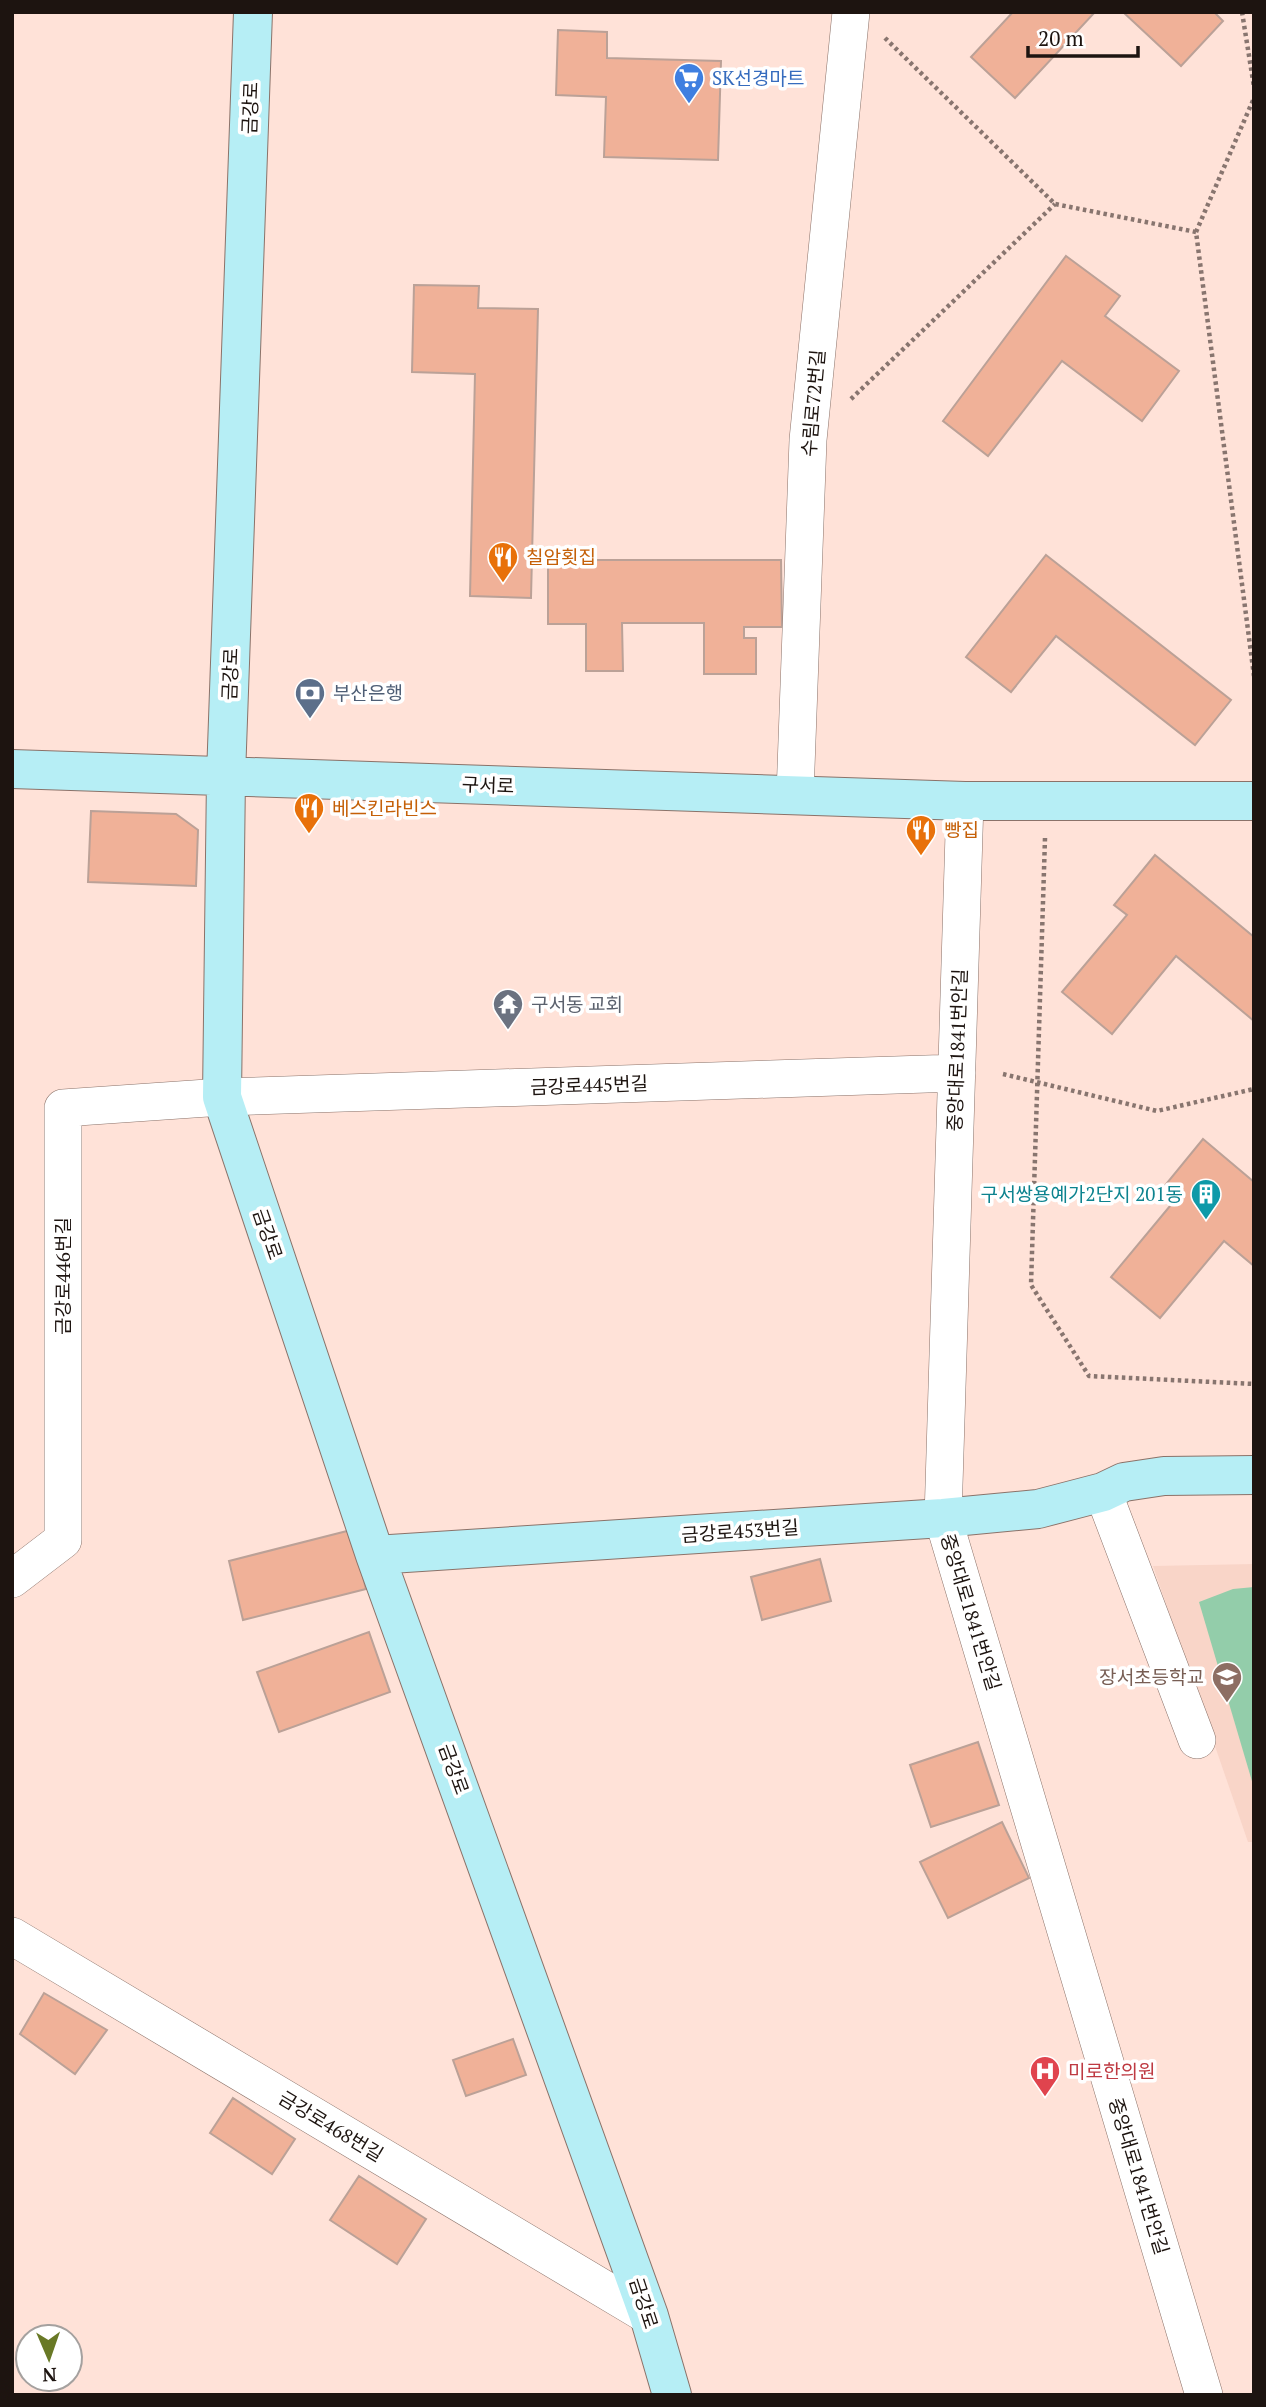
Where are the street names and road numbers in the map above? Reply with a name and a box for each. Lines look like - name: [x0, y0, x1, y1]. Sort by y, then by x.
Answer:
- street label: 금강로: [236, 81, 263, 135]
- street label: 수림로72번길: [795, 348, 830, 458]
- street label: 금강로: [216, 647, 243, 701]
- street label: 구서로: [461, 771, 515, 798]
- street label: 중앙대로1841번안길: [941, 968, 972, 1132]
- street label: 금강로445번길: [530, 1070, 648, 1099]
- street label: 금강로: [248, 1205, 289, 1263]
- street label: 금강로446번길: [50, 1217, 75, 1335]
- street label: 금강로453번길: [680, 1514, 800, 1547]
- street label: 중앙대로1841번안길: [936, 1530, 1007, 1693]
- street label: 금강로: [434, 1740, 475, 1798]
- street label: 금강로468번길: [274, 2085, 388, 2167]
- street label: 중앙대로1841번안길: [1104, 2094, 1175, 2257]
- street label: 금강로: [624, 2274, 664, 2332]

